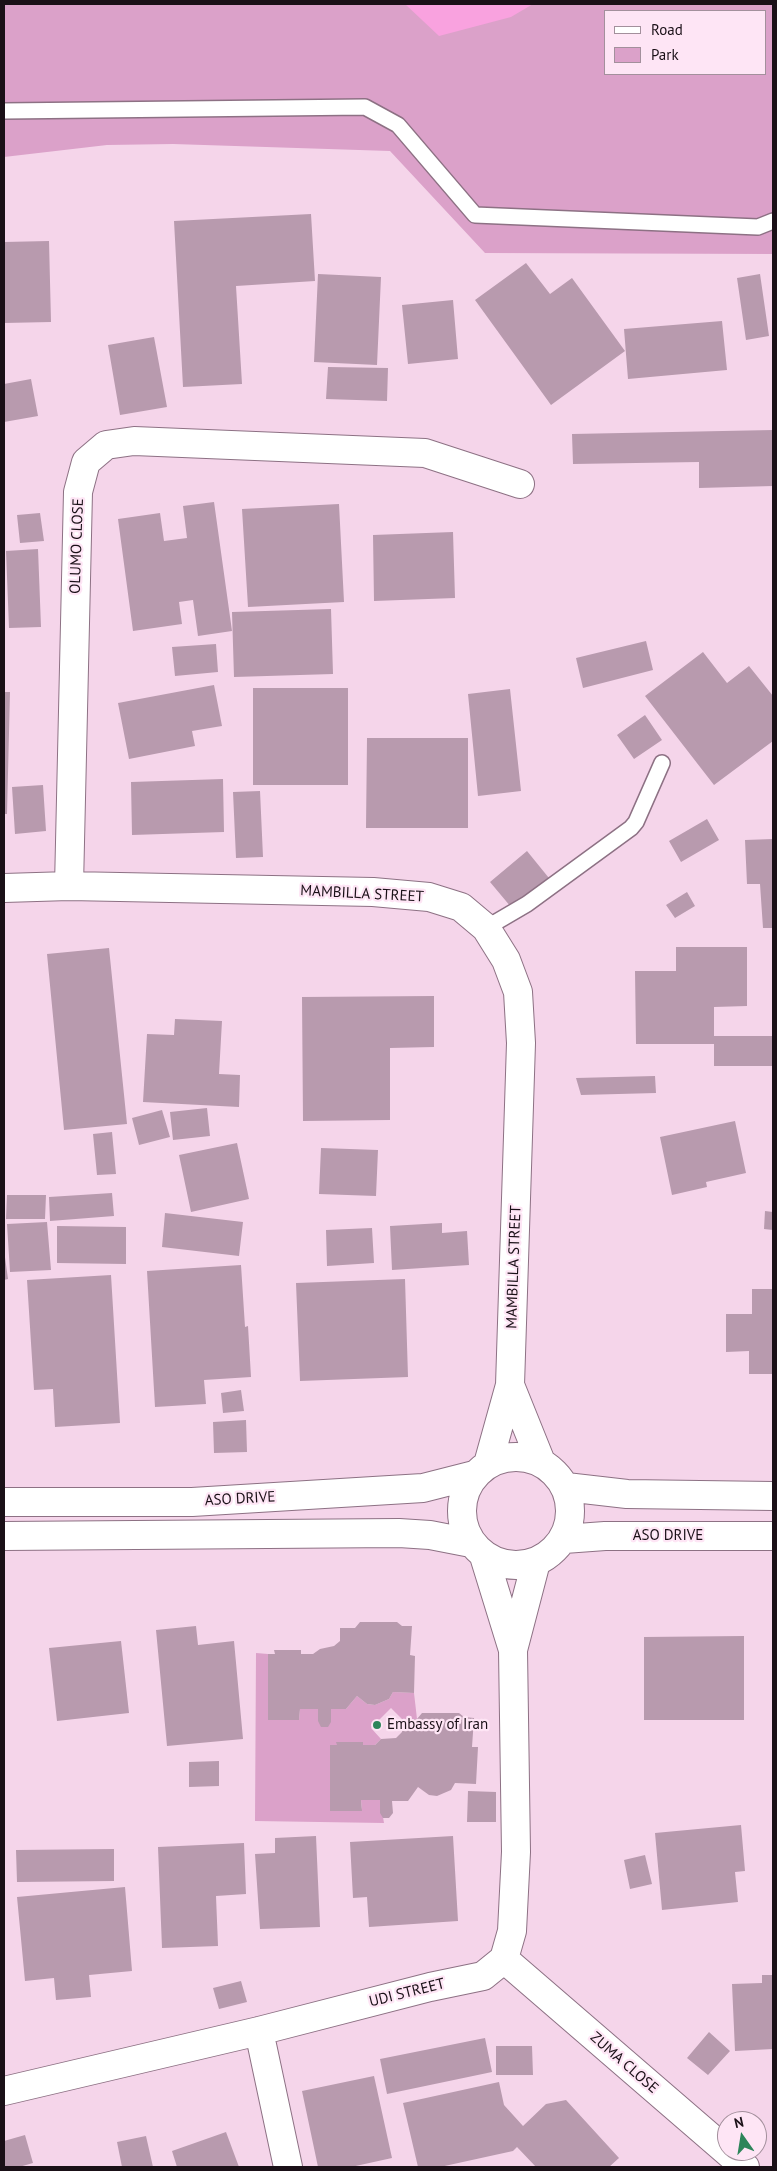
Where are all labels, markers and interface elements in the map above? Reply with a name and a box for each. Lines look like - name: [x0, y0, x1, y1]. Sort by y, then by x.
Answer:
- legend: [604, 10, 767, 75]
- text: Road: [651, 20, 683, 39]
- text: Park: [651, 45, 679, 64]
- street label: OLUMO CLOSE: [66, 498, 88, 594]
- street label: MAMBILLA STREET: [300, 882, 424, 906]
- street label: MAMBILLA STREET: [503, 1205, 525, 1329]
- street label: ASO DRIVE: [204, 1488, 276, 1510]
- street label: ASO DRIVE: [633, 1527, 703, 1545]
- place label: Embassy of Iran: [387, 1716, 488, 1734]
- marker: Embassy of Iran: [371, 1719, 383, 1731]
- street label: UDI STREET: [367, 1975, 447, 2011]
- street label: ZUMA CLOSE: [586, 2029, 662, 2097]
- north arrow: [717, 2111, 767, 2161]
- text: N: [732, 2113, 745, 2132]

